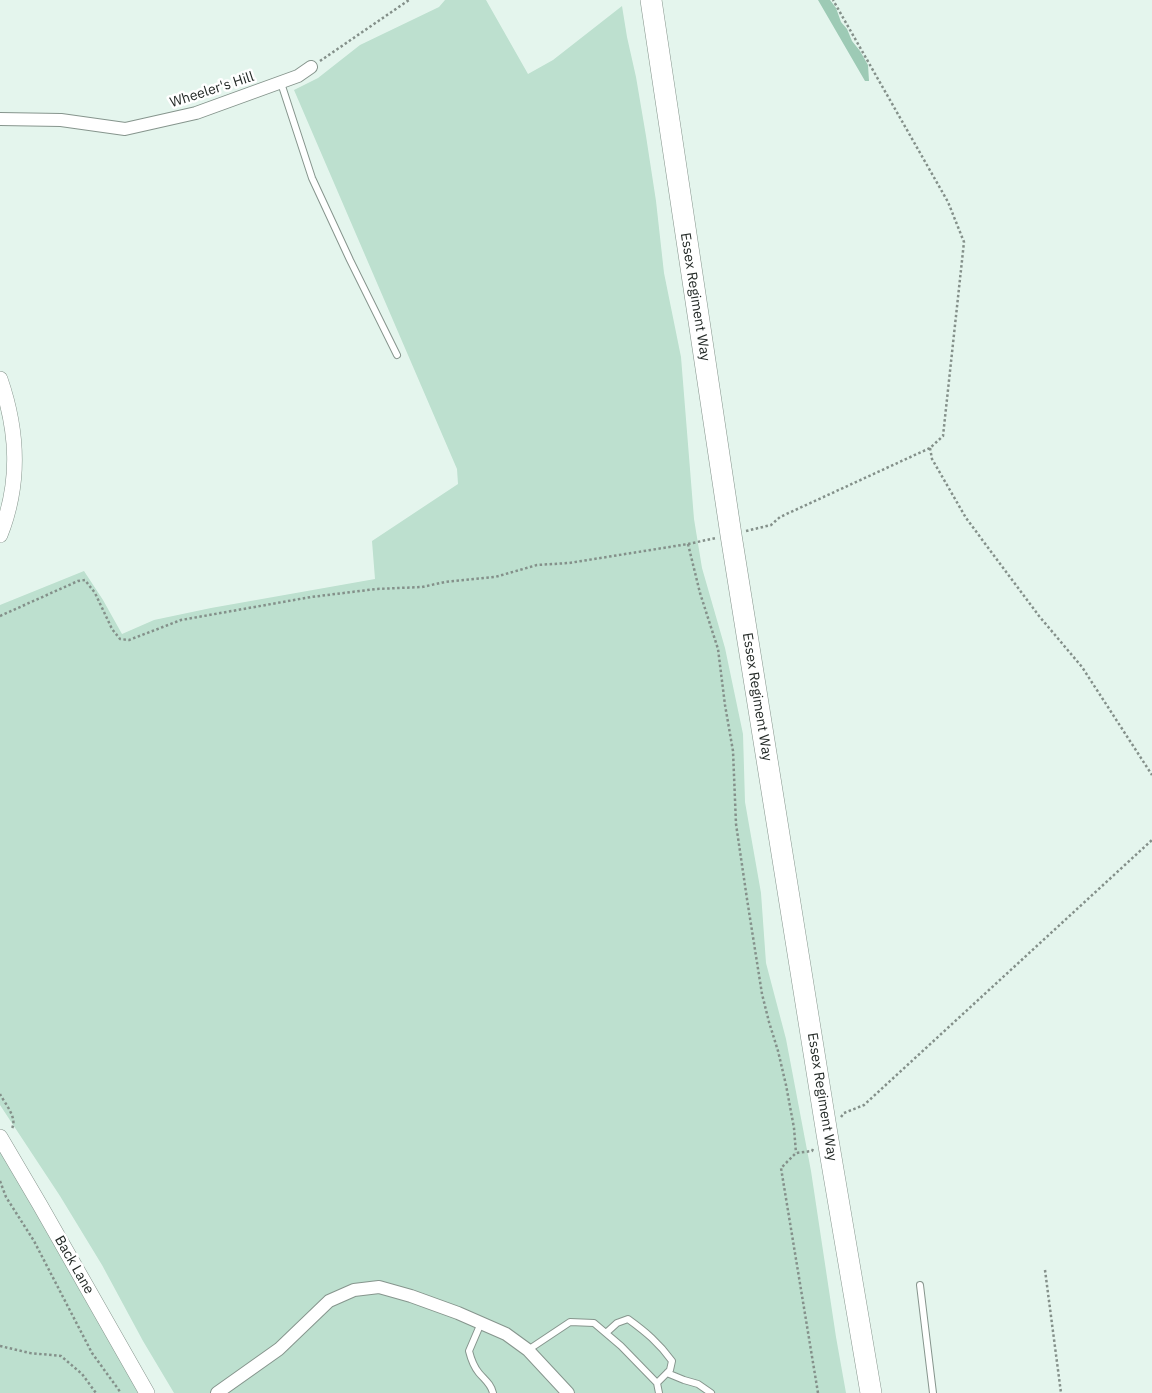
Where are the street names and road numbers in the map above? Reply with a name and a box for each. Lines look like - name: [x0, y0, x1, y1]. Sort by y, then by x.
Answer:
- street label: Wheeler's Hill: [168, 69, 256, 111]
- street label: Essex Regiment Way: [677, 232, 713, 362]
- street label: Essex Regiment Way: [739, 632, 775, 762]
- street label: Essex Regiment Way: [804, 1032, 840, 1162]
- street label: Back Lane: [51, 1233, 97, 1297]

